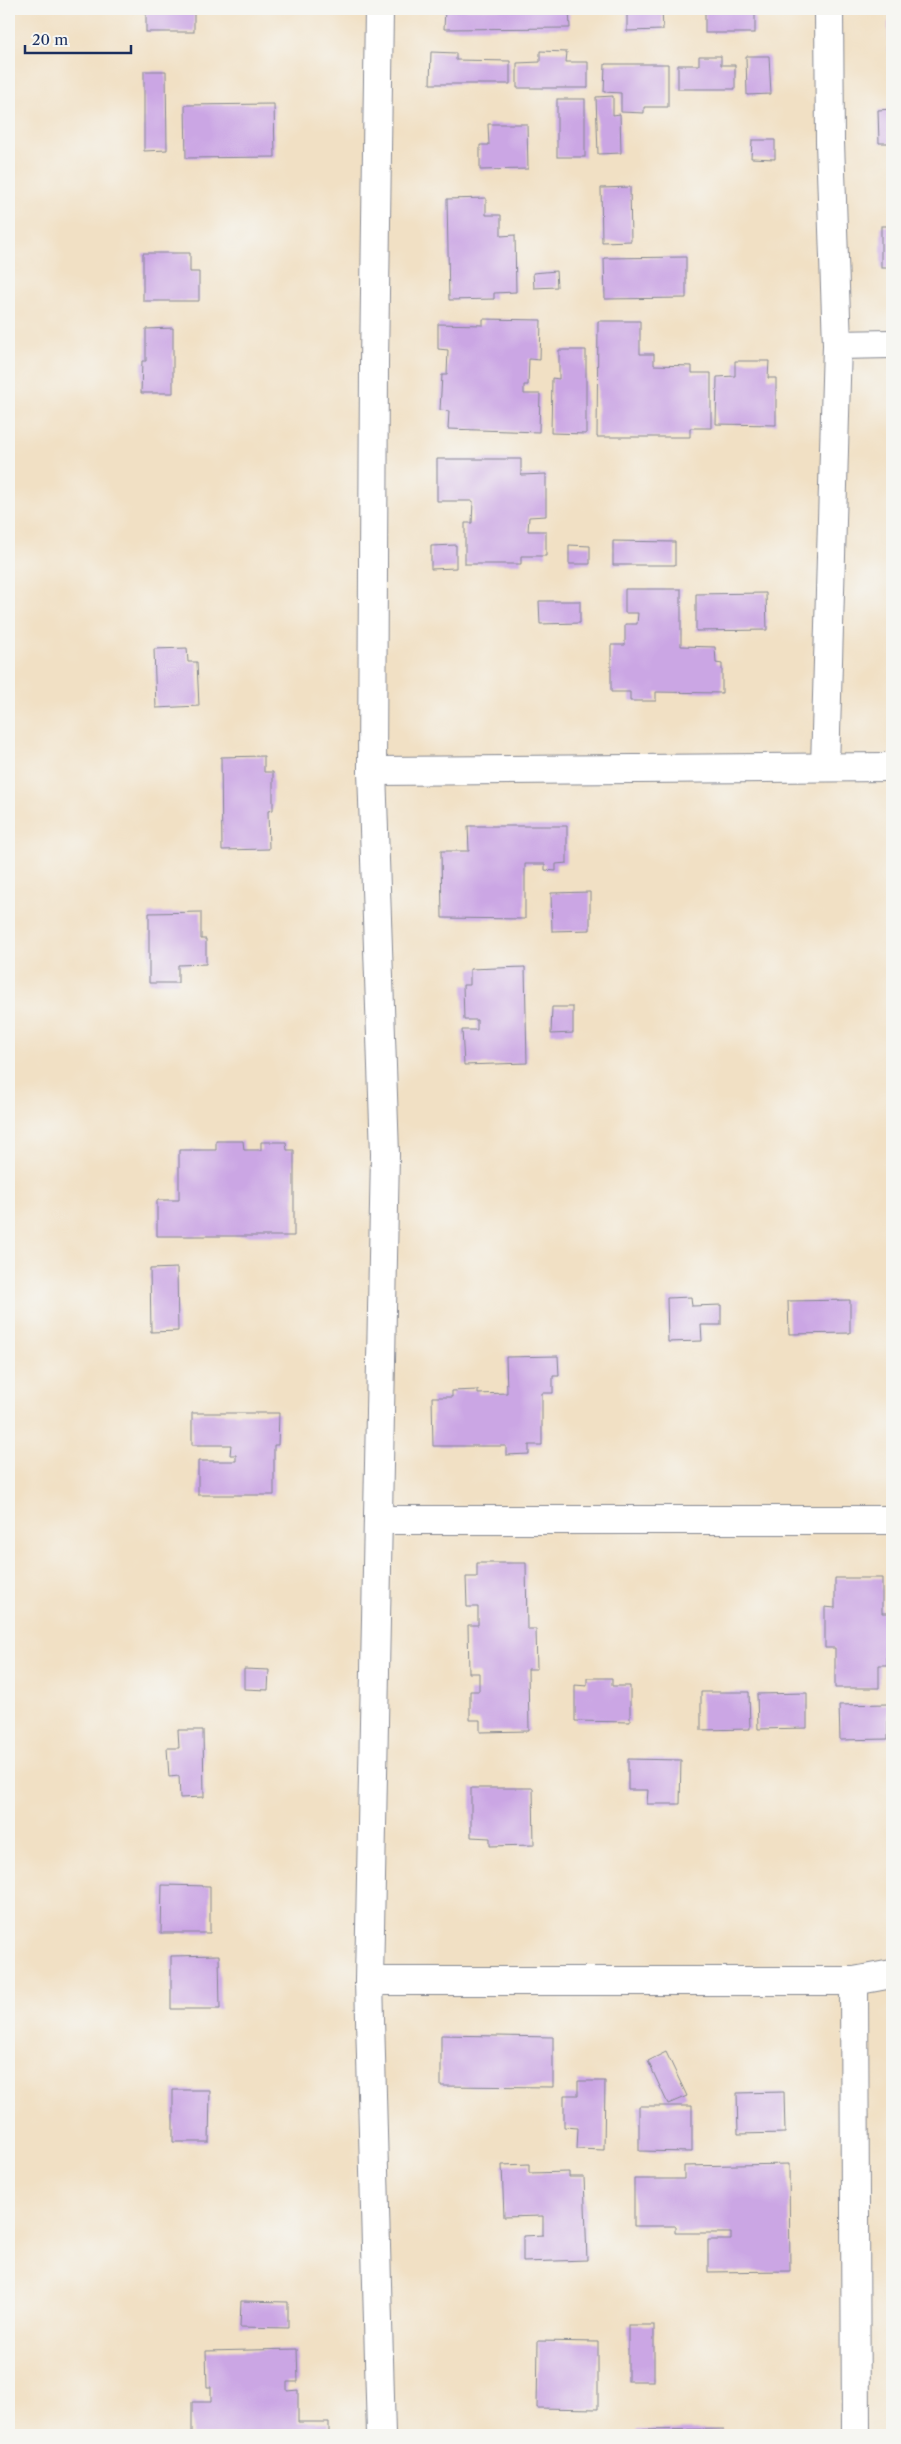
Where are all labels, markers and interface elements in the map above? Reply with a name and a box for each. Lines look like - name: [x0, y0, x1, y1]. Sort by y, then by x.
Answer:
- scale bar: [25, 22, 131, 54]
- text: 20 m: [32, 30, 68, 49]

